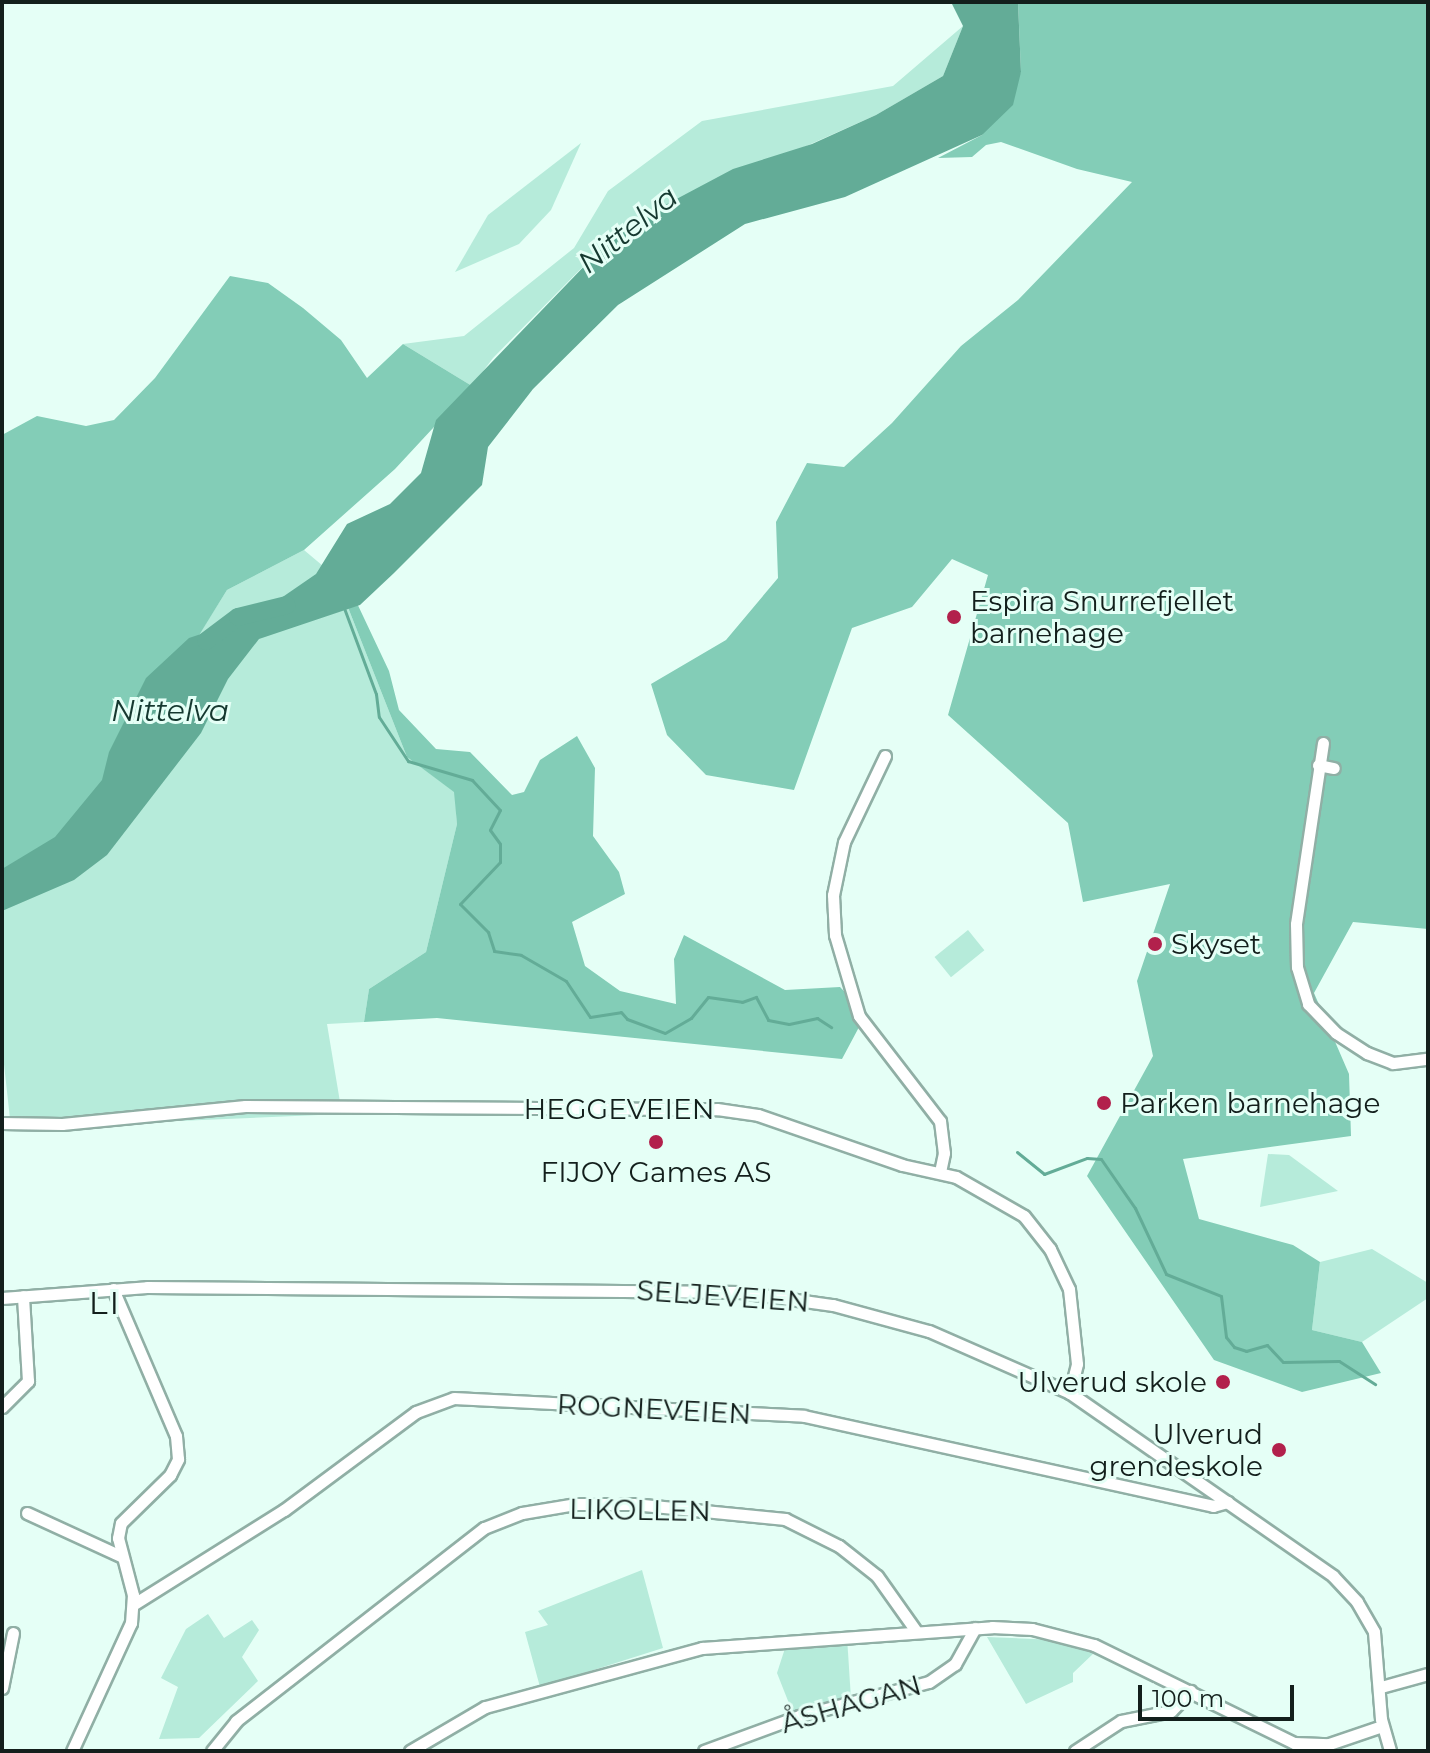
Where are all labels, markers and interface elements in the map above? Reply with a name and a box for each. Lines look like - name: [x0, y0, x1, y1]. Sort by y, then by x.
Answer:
- water label: Nittelva: [571, 179, 685, 281]
- place label: Espira Snurrefjellet barnehage: [970, 584, 1234, 650]
- marker: Espira Snurrefjellet barnehage: [945, 608, 963, 626]
- water label: Nittelva: [111, 693, 229, 729]
- place label: Skyset: [1171, 927, 1261, 961]
- marker: Skyset: [1146, 935, 1164, 953]
- place label: Parken barnehage: [1120, 1086, 1380, 1120]
- street label: HEGGEVEIEN: [524, 1092, 714, 1126]
- marker: Parken barnehage: [1095, 1094, 1113, 1112]
- marker: FIJOY Games AS: [647, 1133, 665, 1151]
- place label: FIJOY Games AS: [540, 1155, 772, 1189]
- street label: SELJEVEIEN: [636, 1273, 810, 1319]
- district label: LI: [89, 1284, 121, 1322]
- place label: Ulverud skole: [1017, 1365, 1207, 1399]
- marker: Ulverud skole: [1214, 1373, 1232, 1391]
- street label: ROGNEVEIEN: [556, 1387, 752, 1431]
- place label: Ulverud grendeskole: [1089, 1417, 1263, 1483]
- marker: Ulverud grendeskole: [1270, 1441, 1288, 1459]
- street label: LIKOLLEN: [569, 1492, 711, 1528]
- street label: ÅSHAGAN: [777, 1668, 925, 1740]
- scale bar: [1142, 1669, 1298, 1719]
- text: 100 m: [1152, 1684, 1224, 1713]

